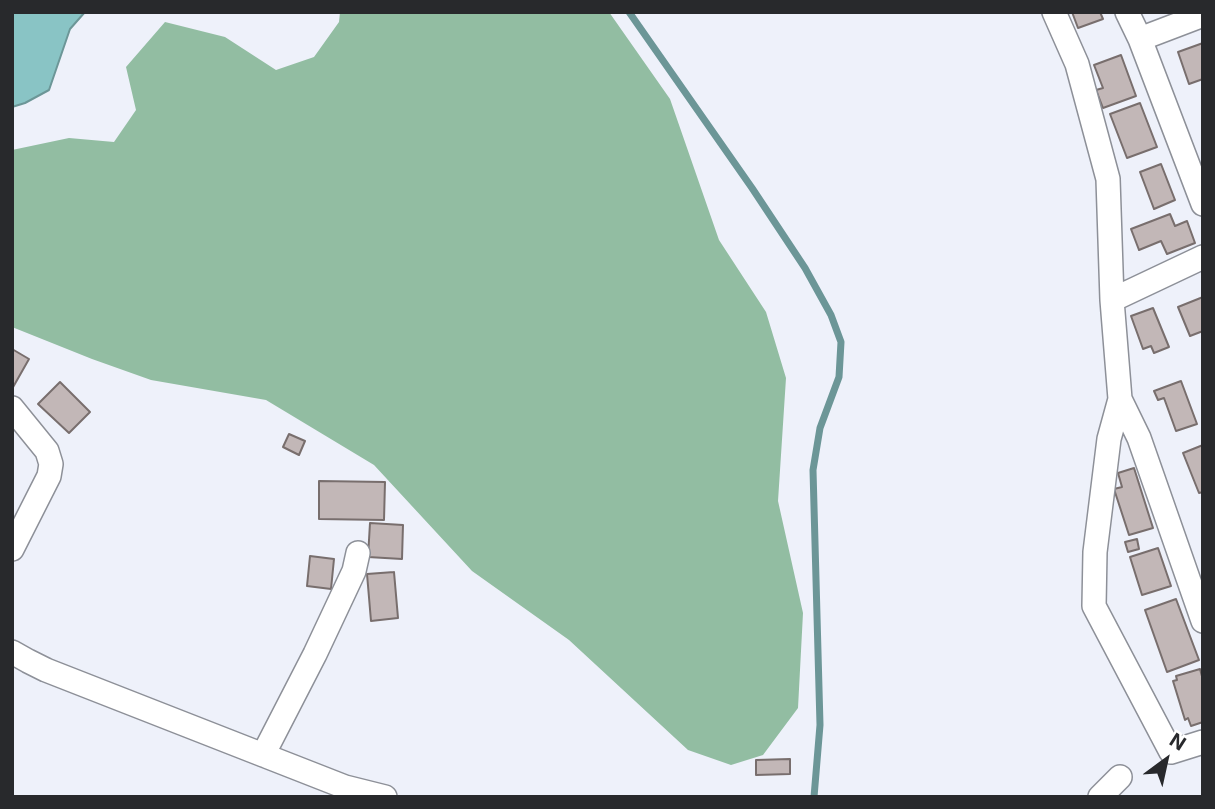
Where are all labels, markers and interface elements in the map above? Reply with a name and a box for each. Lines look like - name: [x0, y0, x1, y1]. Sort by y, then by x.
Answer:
- north arrow: [1131, 725, 1201, 795]
- text: N: [1165, 728, 1190, 756]

